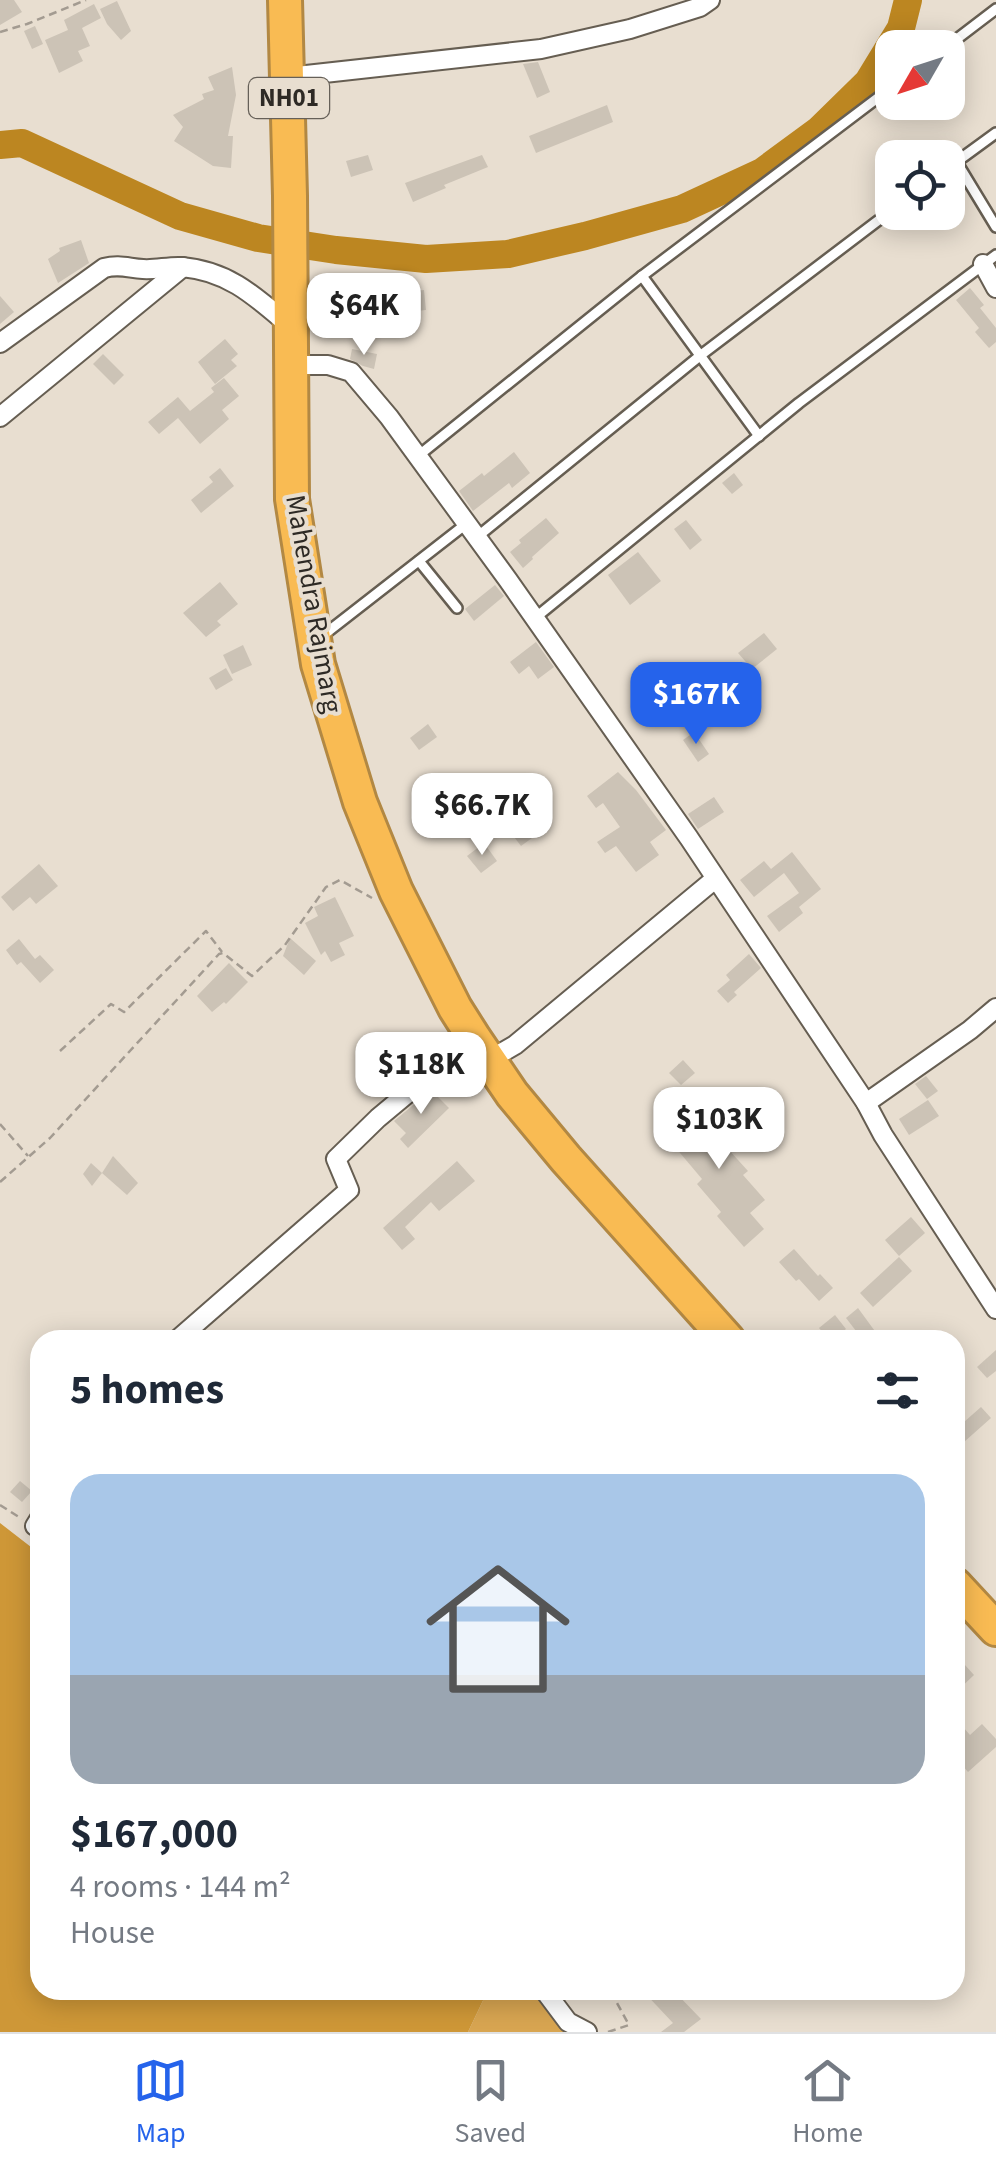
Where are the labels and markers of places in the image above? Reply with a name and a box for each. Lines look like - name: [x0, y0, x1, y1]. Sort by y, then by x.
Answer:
- pin: $64K: [305, 273, 423, 358]
- pin: $167K: [626, 662, 766, 747]
- pin: $66.7K: [401, 773, 563, 858]
- pin: $118K: [351, 1032, 491, 1117]
- pin: $103K: [649, 1087, 789, 1172]

